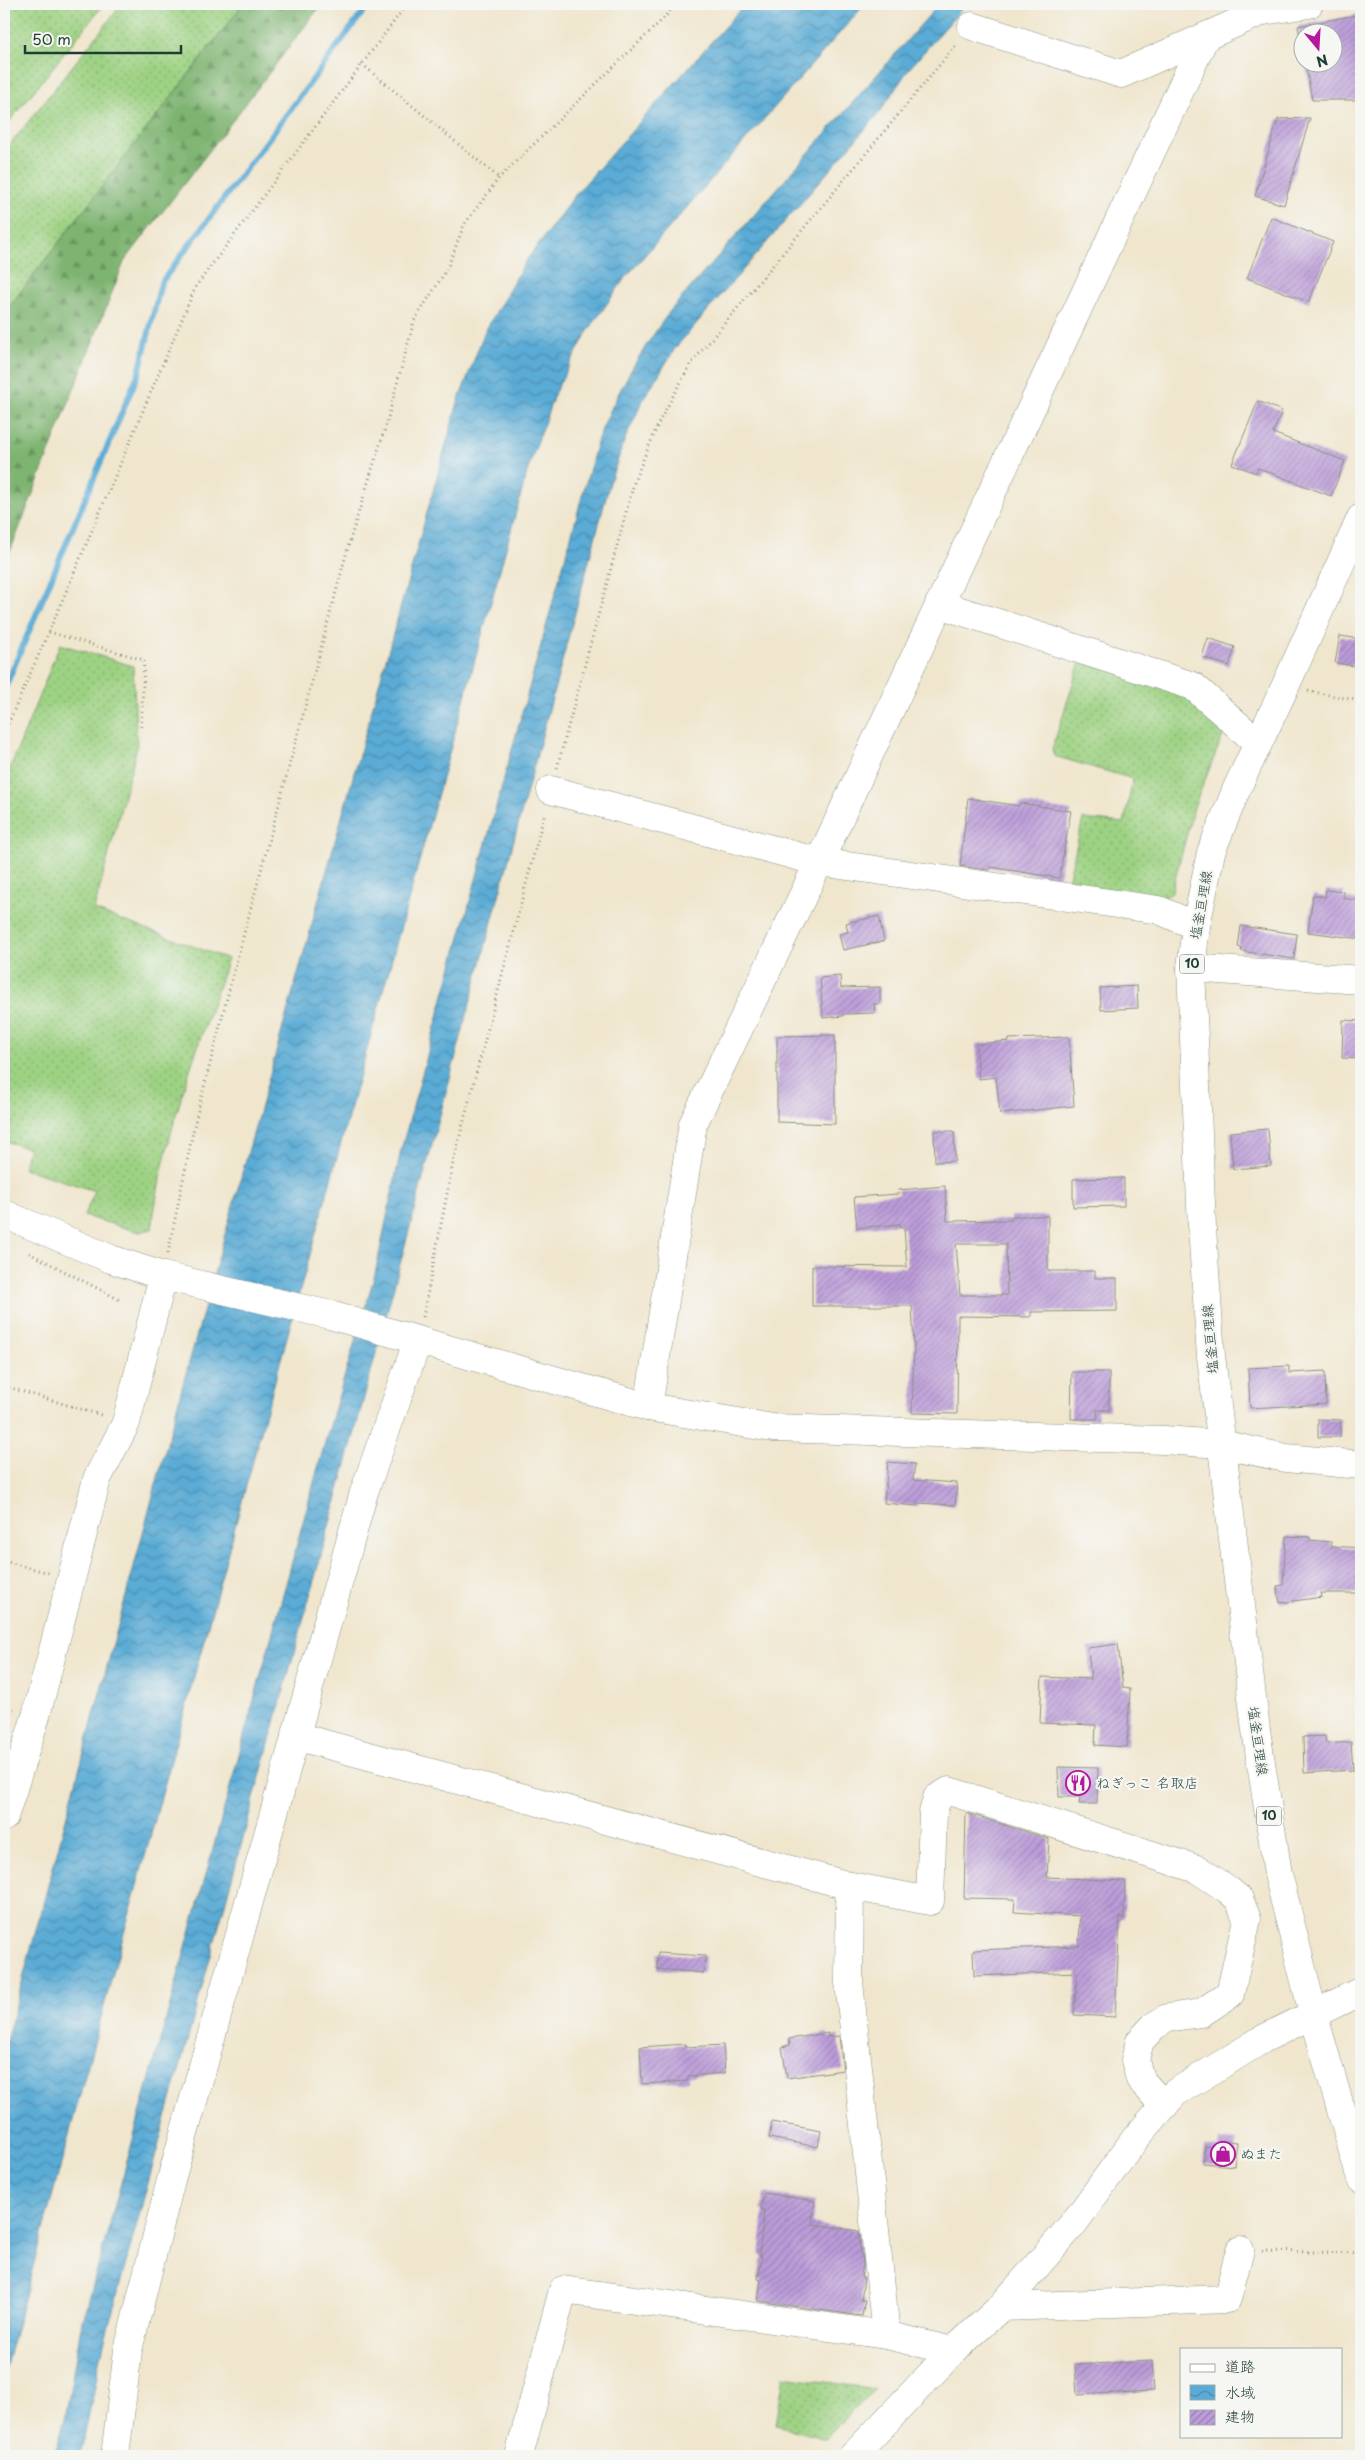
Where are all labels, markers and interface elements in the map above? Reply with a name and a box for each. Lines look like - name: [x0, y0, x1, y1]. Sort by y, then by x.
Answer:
- scale bar: [25, 22, 181, 54]
- north arrow: [1292, 22, 1342, 72]
- text: 50 m: [32, 27, 71, 50]
- text: N: [1314, 49, 1331, 73]
- street label: 塩釜亘理線: [1184, 869, 1217, 941]
- road number: 10: [1180, 954, 1204, 974]
- street label: 塩釜亘理線: [1196, 1303, 1223, 1375]
- street label: 塩釜亘理線: [1243, 1705, 1274, 1777]
- restaurant icon: ねぎっこ 名取店: [1065, 1770, 1091, 1796]
- place label: ねぎっこ 名取店: [1096, 1772, 1199, 1793]
- road number: 10: [1256, 1806, 1282, 1825]
- shop icon: ぬまた: [1210, 2141, 1236, 2167]
- place label: ぬまた: [1240, 2143, 1282, 2164]
- legend: [1180, 2348, 1342, 2438]
- text: 道路: [1225, 2354, 1255, 2377]
- text: 水域: [1225, 2380, 1255, 2403]
- text: 建物: [1225, 2404, 1255, 2427]

